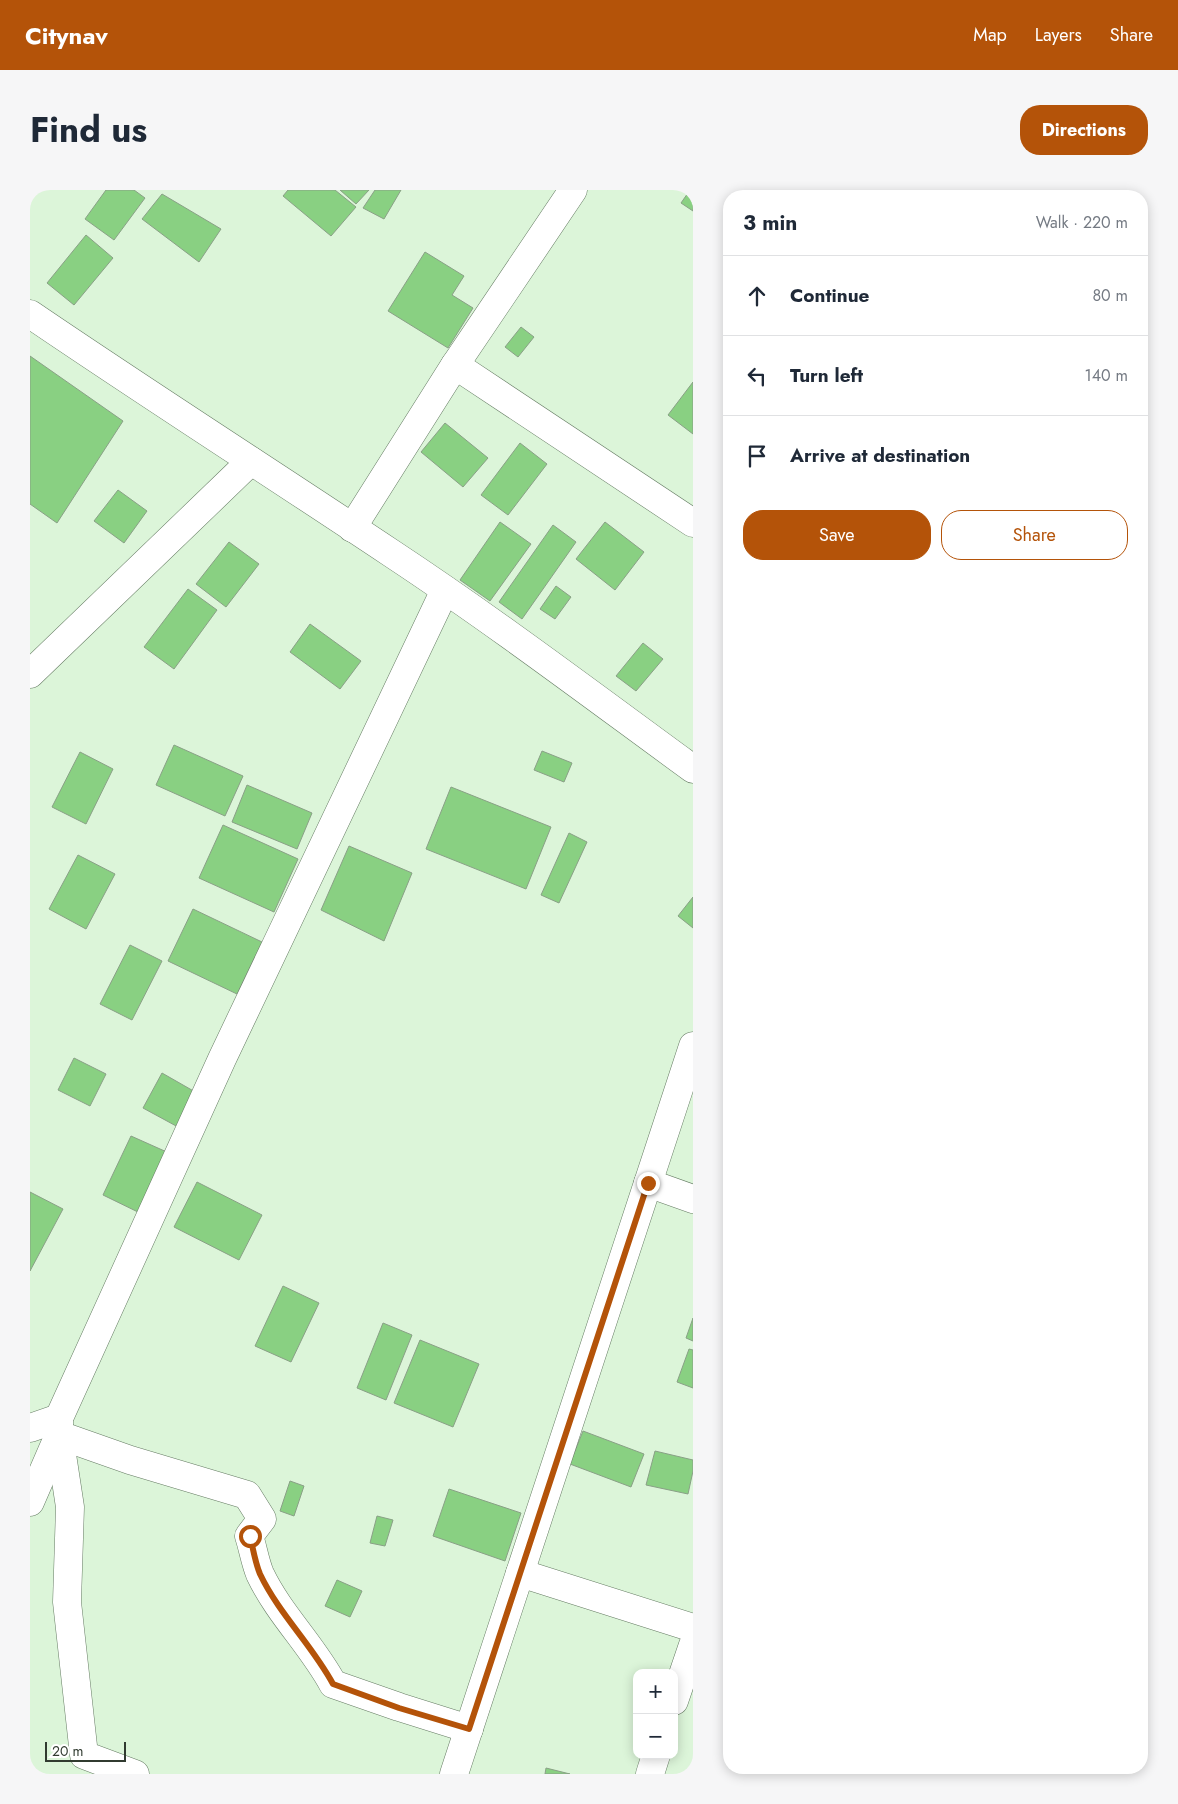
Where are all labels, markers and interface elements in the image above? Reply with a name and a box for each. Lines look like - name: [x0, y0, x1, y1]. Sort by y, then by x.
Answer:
- text: Citynav: [25, 18, 108, 53]
- text: Map: [973, 22, 1007, 48]
- text: Layers: [1035, 22, 1082, 48]
- text: Share: [1110, 22, 1153, 48]
- text: Find us: [30, 105, 147, 155]
- button: Directions: [1020, 105, 1148, 155]
- text: 3 min: [743, 208, 797, 238]
- text: Walk · 220 m: [1036, 211, 1128, 234]
- icon: ahead: [743, 282, 771, 310]
- text: Continue: [790, 282, 869, 309]
- text: 80 m: [1092, 284, 1128, 307]
- icon: left: [743, 362, 771, 390]
- text: Turn left: [790, 362, 863, 389]
- text: 140 m: [1085, 364, 1128, 387]
- icon: arrive: [743, 442, 771, 470]
- text: Arrive at destination: [790, 442, 970, 469]
- button: Save: [743, 510, 931, 560]
- button: Share: [941, 510, 1128, 560]
- route end: [637, 1172, 660, 1195]
- route start: [239, 1525, 262, 1548]
- map controls: [633, 1669, 678, 1759]
- button: +: [633, 1669, 678, 1714]
- button: −: [633, 1714, 678, 1759]
- scale bar: [45, 1739, 126, 1762]
- text: 20 m: [52, 1741, 84, 1761]

